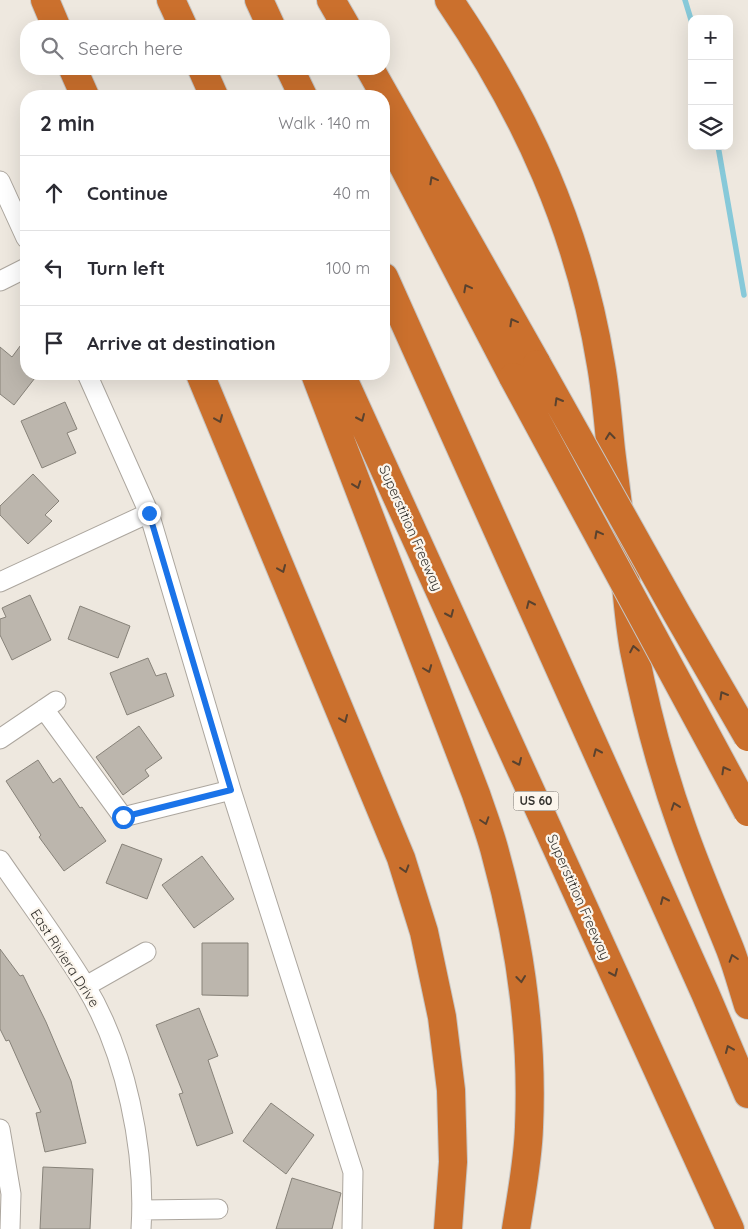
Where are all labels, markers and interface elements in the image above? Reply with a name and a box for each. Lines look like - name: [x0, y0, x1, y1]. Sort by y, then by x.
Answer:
- map controls: [688, 15, 733, 150]
- button: +: [688, 15, 733, 60]
- search box: [20, 20, 390, 75]
- icon: search: [38, 34, 66, 62]
- text: Search here: [78, 36, 183, 60]
- button: −: [688, 60, 733, 105]
- button: layers: [688, 105, 733, 150]
- text: 2 min: [40, 110, 95, 136]
- text: Walk · 140 m: [278, 113, 370, 133]
- one-way arrow: [429, 176, 439, 185]
- icon: ahead: [40, 179, 68, 207]
- text: Continue: [87, 181, 168, 205]
- text: 40 m: [333, 183, 370, 203]
- icon: left: [40, 254, 68, 282]
- text: Turn left: [87, 256, 165, 280]
- text: 100 m: [326, 258, 370, 278]
- one-way arrow: [463, 284, 473, 293]
- one-way arrow: [509, 318, 519, 327]
- icon: arrive: [40, 329, 68, 357]
- text: Arrive at destination: [87, 331, 276, 355]
- one-way arrow: [554, 397, 564, 406]
- one-way arrow: [355, 413, 365, 422]
- one-way arrow: [213, 414, 223, 423]
- one-way arrow: [605, 431, 616, 439]
- street label: Superstition Freeway: [375, 462, 447, 594]
- one-way arrow: [352, 480, 362, 488]
- route end: [138, 502, 161, 525]
- one-way arrow: [594, 530, 604, 539]
- one-way arrow: [275, 564, 286, 573]
- one-way arrow: [526, 600, 537, 609]
- one-way arrow: [444, 609, 455, 618]
- one-way arrow: [630, 645, 640, 654]
- one-way arrow: [422, 664, 433, 673]
- one-way arrow: [720, 691, 730, 700]
- one-way arrow: [338, 714, 348, 723]
- one-way arrow: [593, 748, 603, 757]
- one-way arrow: [511, 757, 522, 766]
- one-way arrow: [721, 766, 731, 775]
- road number: US 60: [514, 791, 558, 810]
- one-way arrow: [671, 803, 681, 811]
- route start: [112, 806, 135, 829]
- one-way arrow: [479, 817, 489, 825]
- street label: Superstition Freeway: [543, 831, 615, 963]
- one-way arrow: [399, 865, 409, 873]
- one-way arrow: [659, 896, 670, 905]
- street label: East Riviera Drive: [27, 906, 104, 1011]
- one-way arrow: [729, 954, 739, 963]
- one-way arrow: [608, 968, 618, 977]
- one-way arrow: [515, 976, 526, 984]
- one-way arrow: [724, 1045, 735, 1054]

